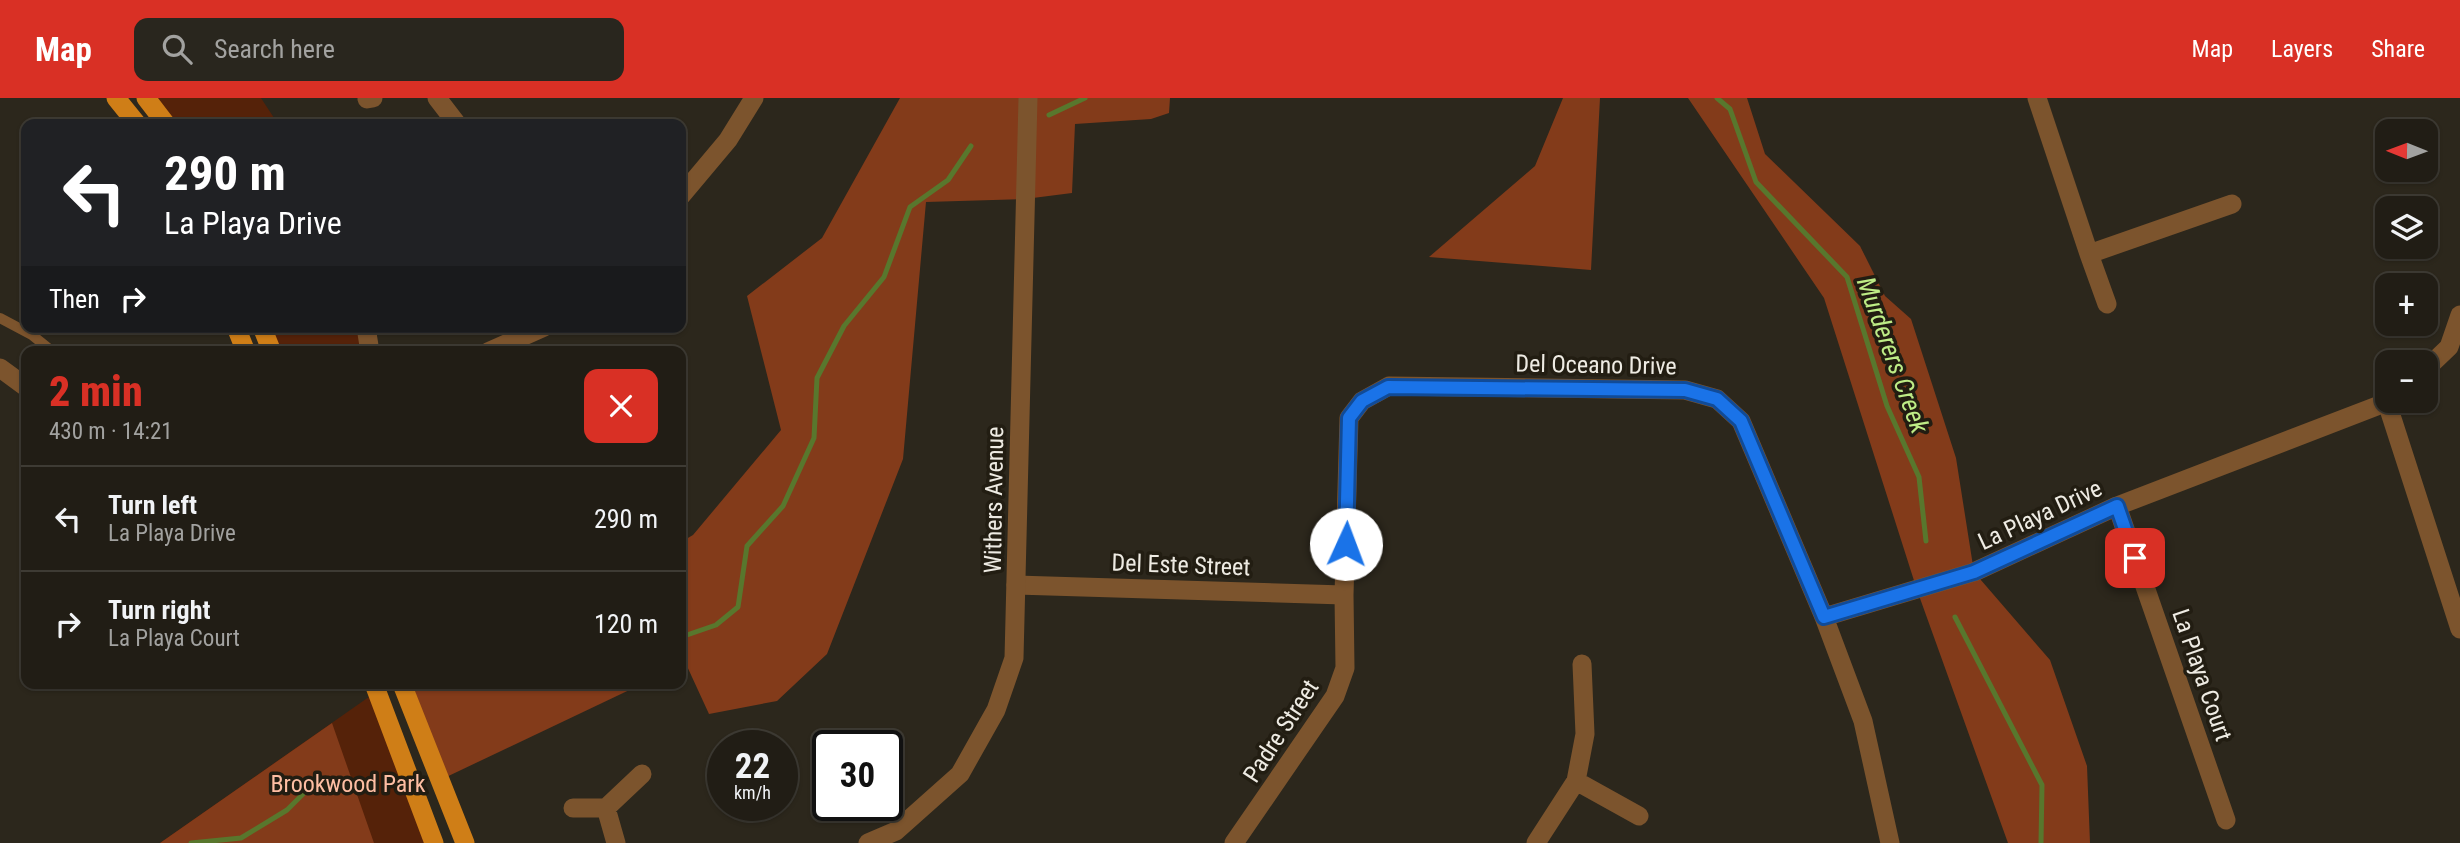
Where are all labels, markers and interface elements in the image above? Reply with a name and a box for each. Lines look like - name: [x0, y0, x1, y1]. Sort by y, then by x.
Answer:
- search box: [134, 18, 624, 81]
- text: Map: [35, 30, 92, 69]
- icon: search: [158, 30, 196, 68]
- text: Search here: [214, 34, 335, 64]
- text: Map: [2192, 35, 2233, 63]
- text: Layers: [2271, 35, 2333, 63]
- text: Share: [2371, 35, 2425, 63]
- north arrow: [2375, 119, 2438, 182]
- map controls: [2375, 119, 2438, 413]
- text: 290 m: [164, 145, 286, 202]
- icon: left: [49, 147, 140, 238]
- button: layers: [2375, 196, 2438, 259]
- text: La Playa Drive: [164, 204, 342, 242]
- water label: Murderers Creek: [1851, 273, 1935, 438]
- button: +: [2375, 273, 2438, 336]
- icon: right: [114, 280, 152, 318]
- text: Then: [49, 284, 100, 314]
- street label: Del Oceano Drive: [1515, 350, 1677, 380]
- button: −: [2375, 350, 2438, 413]
- text: 2 min: [49, 367, 143, 416]
- button: close: [584, 369, 658, 443]
- text: 430 m · 14:21: [49, 418, 173, 445]
- street label: Withers Avenue: [979, 426, 1009, 574]
- street label: La Playa Drive: [1974, 474, 2106, 556]
- text: Turn left: [108, 490, 197, 520]
- icon: left: [49, 500, 87, 538]
- text: 290 m: [594, 504, 658, 534]
- position arrow: [1309, 507, 1383, 581]
- text: La Playa Drive: [108, 520, 236, 547]
- pin: [2105, 528, 2165, 588]
- icon: arrive: [2116, 539, 2154, 577]
- street label: Del Este Street: [1111, 549, 1251, 581]
- text: Turn right: [108, 595, 210, 625]
- icon: right: [49, 605, 87, 643]
- street label: La Playa Court: [2166, 605, 2238, 745]
- text: 120 m: [594, 609, 658, 639]
- text: La Playa Court: [108, 625, 240, 652]
- street label: Padre Street: [1237, 674, 1325, 788]
- speed limit sign: 30: [812, 730, 903, 821]
- text: 22: [735, 746, 770, 787]
- park label: Brookwood Park: [271, 770, 426, 798]
- text: km/h: [734, 782, 771, 803]

